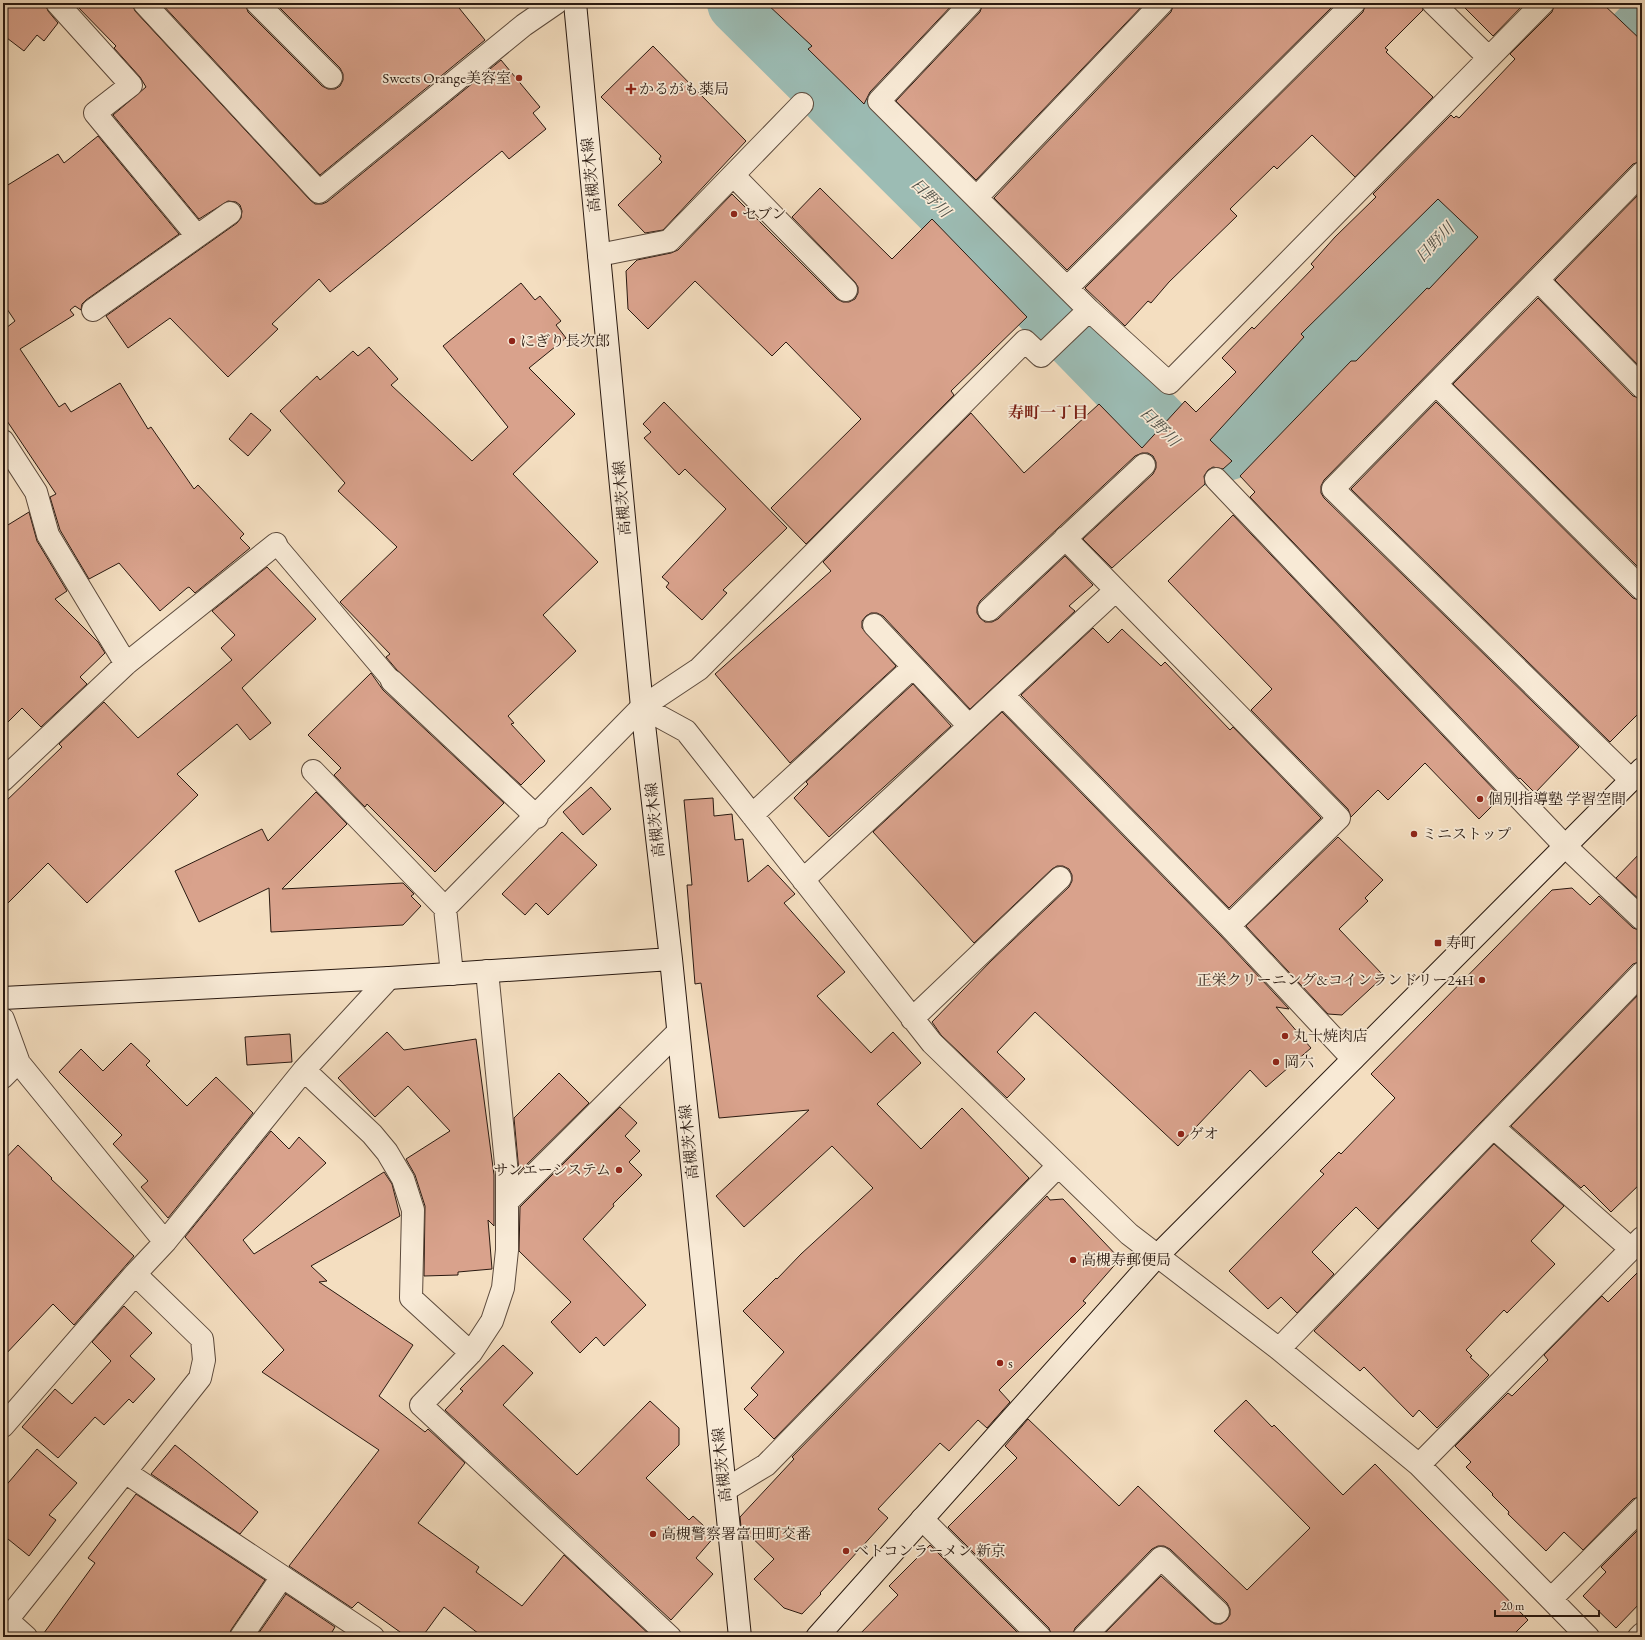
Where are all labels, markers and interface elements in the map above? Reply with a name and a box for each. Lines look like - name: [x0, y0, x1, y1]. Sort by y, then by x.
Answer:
- place label: Sweets Orange美容室: [382, 68, 511, 87]
- marker: Sweets Orange美容室: [514, 73, 524, 83]
- place label: かるがも薬局: [639, 79, 729, 98]
- marker: かるがも薬局: [626, 84, 636, 94]
- street label: 高槻茨木線: [577, 137, 604, 213]
- water label: 日野川: [906, 173, 956, 223]
- place label: セブン: [742, 204, 786, 223]
- marker: セブン: [729, 209, 739, 219]
- water label: 日野川: [1410, 216, 1460, 267]
- place label: にぎり長次郎: [520, 331, 610, 350]
- marker: にぎり長次郎: [507, 336, 517, 346]
- district label: 寿町一丁目: [1008, 402, 1088, 423]
- water label: 日野川: [1135, 402, 1185, 452]
- street label: 高槻茨木線: [609, 460, 634, 536]
- street label: 高槻茨木線: [641, 782, 668, 858]
- place label: 個別指導塾 学習空間: [1488, 789, 1626, 808]
- marker: 個別指導塾 学習空間: [1475, 794, 1485, 804]
- place label: ミニストップ: [1422, 824, 1512, 843]
- marker: ミニストップ: [1409, 829, 1419, 839]
- place label: 寿町: [1446, 933, 1476, 952]
- marker: 寿町: [1433, 938, 1443, 948]
- place label: 正栄クリーニング&コインランドリー24H: [1197, 970, 1474, 989]
- marker: 正栄クリーニング&コインランドリー24H: [1477, 975, 1487, 985]
- place label: 丸十焼肉店: [1293, 1026, 1368, 1045]
- marker: 丸十焼肉店: [1280, 1031, 1290, 1041]
- place label: 岡六: [1284, 1052, 1314, 1071]
- marker: 岡六: [1271, 1057, 1281, 1067]
- street label: 高槻茨木線: [675, 1104, 702, 1180]
- place label: ゲオ: [1189, 1124, 1219, 1143]
- marker: ゲオ: [1176, 1129, 1186, 1139]
- place label: サンエーシステム: [494, 1160, 611, 1179]
- marker: サンエーシステム: [614, 1165, 624, 1175]
- place label: 高槻寿郵便局: [1081, 1250, 1171, 1269]
- marker: 高槻寿郵便局: [1068, 1255, 1078, 1265]
- place label: s: [1008, 1353, 1013, 1372]
- marker: s: [995, 1358, 1005, 1368]
- street label: 高槻茨木線: [708, 1427, 735, 1503]
- place label: 高槻警察署富田町交番: [661, 1524, 811, 1543]
- marker: 高槻警察署富田町交番: [648, 1529, 658, 1539]
- place label: ベトコンラーメン 新京: [854, 1541, 1006, 1560]
- marker: ベトコンラーメン 新京: [841, 1546, 851, 1556]
- scale bar: [1495, 1592, 1599, 1618]
- text: 20 m: [1501, 1598, 1525, 1614]

